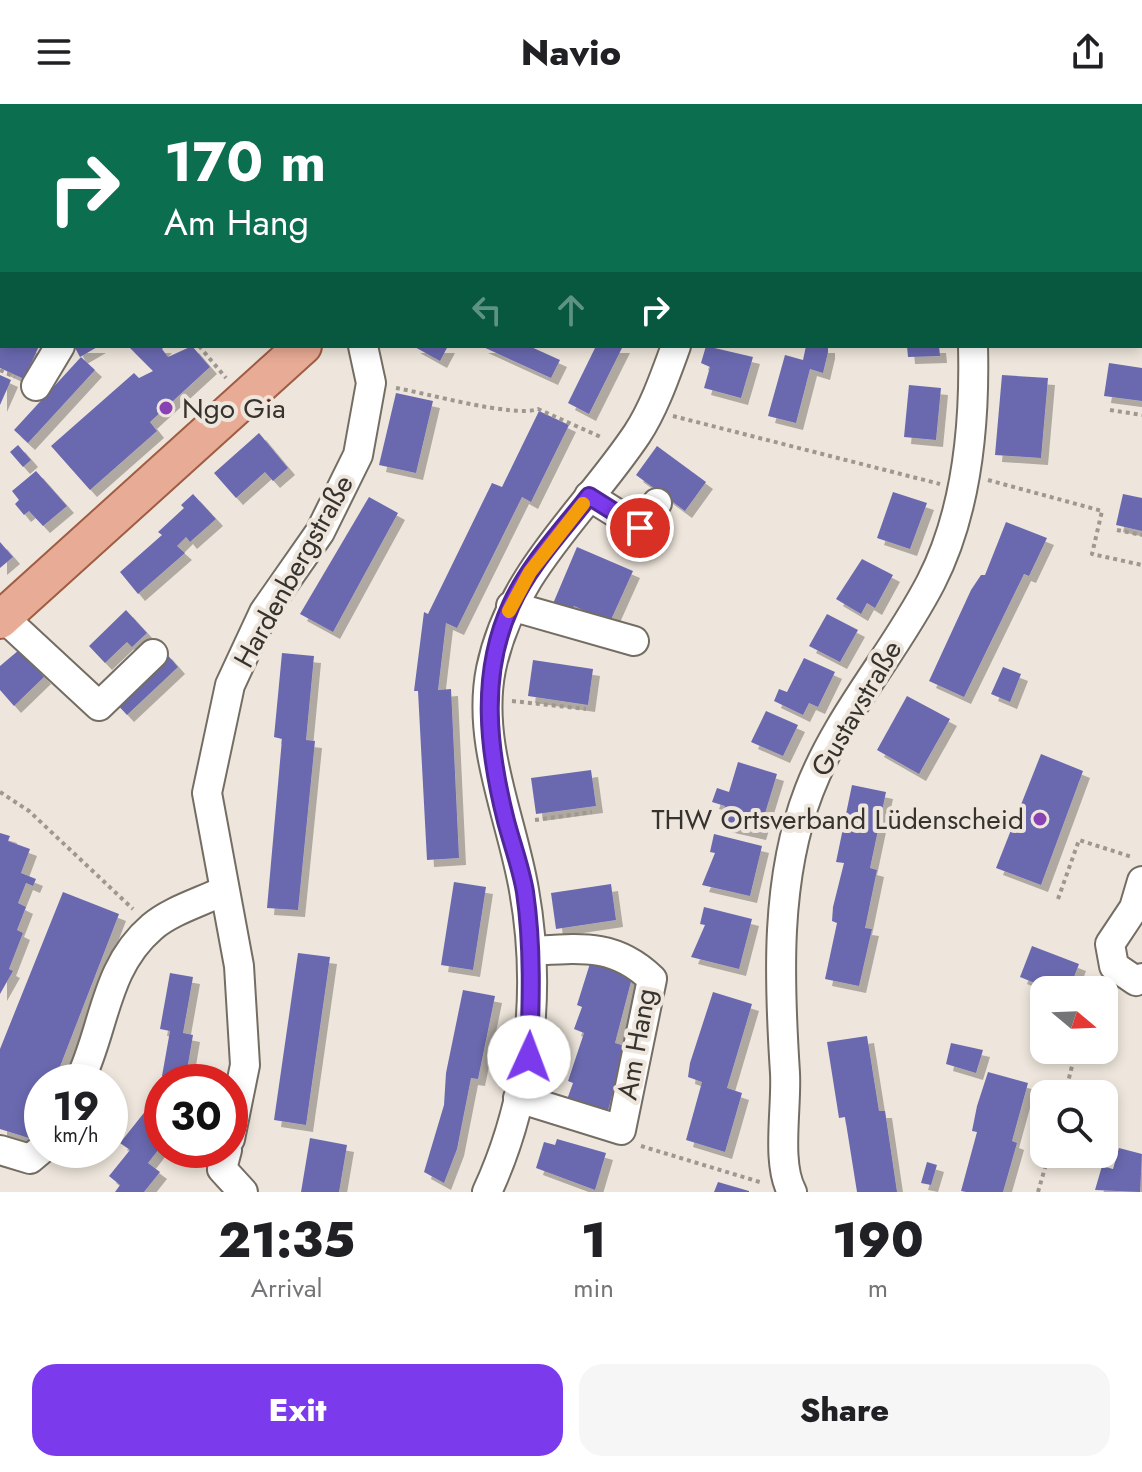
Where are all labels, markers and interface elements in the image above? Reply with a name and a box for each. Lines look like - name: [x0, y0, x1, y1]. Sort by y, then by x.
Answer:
- text: Navio: [521, 26, 621, 78]
- icon: menu: [32, 30, 76, 74]
- icon: share: [1066, 30, 1110, 74]
- text: 170 m: [164, 121, 326, 202]
- icon: right: [32, 136, 136, 240]
- text: Am Hang: [164, 196, 309, 248]
- icon: left: [465, 288, 509, 332]
- icon: ahead: [549, 288, 593, 332]
- icon: right: [633, 288, 677, 332]
- place label: Ngo Gia: [182, 388, 286, 429]
- marker: Ngo Gia: [157, 399, 175, 417]
- street label: Hardenbergstraße: [223, 467, 363, 675]
- pin: [606, 494, 674, 562]
- icon: arrive: [618, 506, 662, 550]
- street label: Gustavstraße: [801, 632, 912, 784]
- place label: THW Ortsverband Lüdenscheid: [651, 799, 1024, 840]
- marker: THW Ortsverband Lüdenscheid: [1031, 810, 1049, 828]
- north arrow: [1030, 976, 1118, 1064]
- map controls: [1030, 976, 1118, 1168]
- street label: Am Hang: [607, 985, 666, 1103]
- position arrow: [487, 1015, 571, 1099]
- speed limit sign: 30: [144, 1064, 248, 1168]
- text: 19: [52, 1077, 100, 1135]
- button: search: [1030, 1080, 1118, 1168]
- text: km/h: [53, 1121, 99, 1150]
- text: 21:35: [218, 1206, 355, 1275]
- text: 1: [581, 1206, 606, 1275]
- text: 190: [832, 1206, 924, 1275]
- text: Arrival: [251, 1269, 323, 1307]
- text: min: [573, 1269, 614, 1307]
- text: m: [868, 1269, 888, 1307]
- button: Exit: [32, 1364, 563, 1456]
- button: Share: [579, 1364, 1110, 1456]

